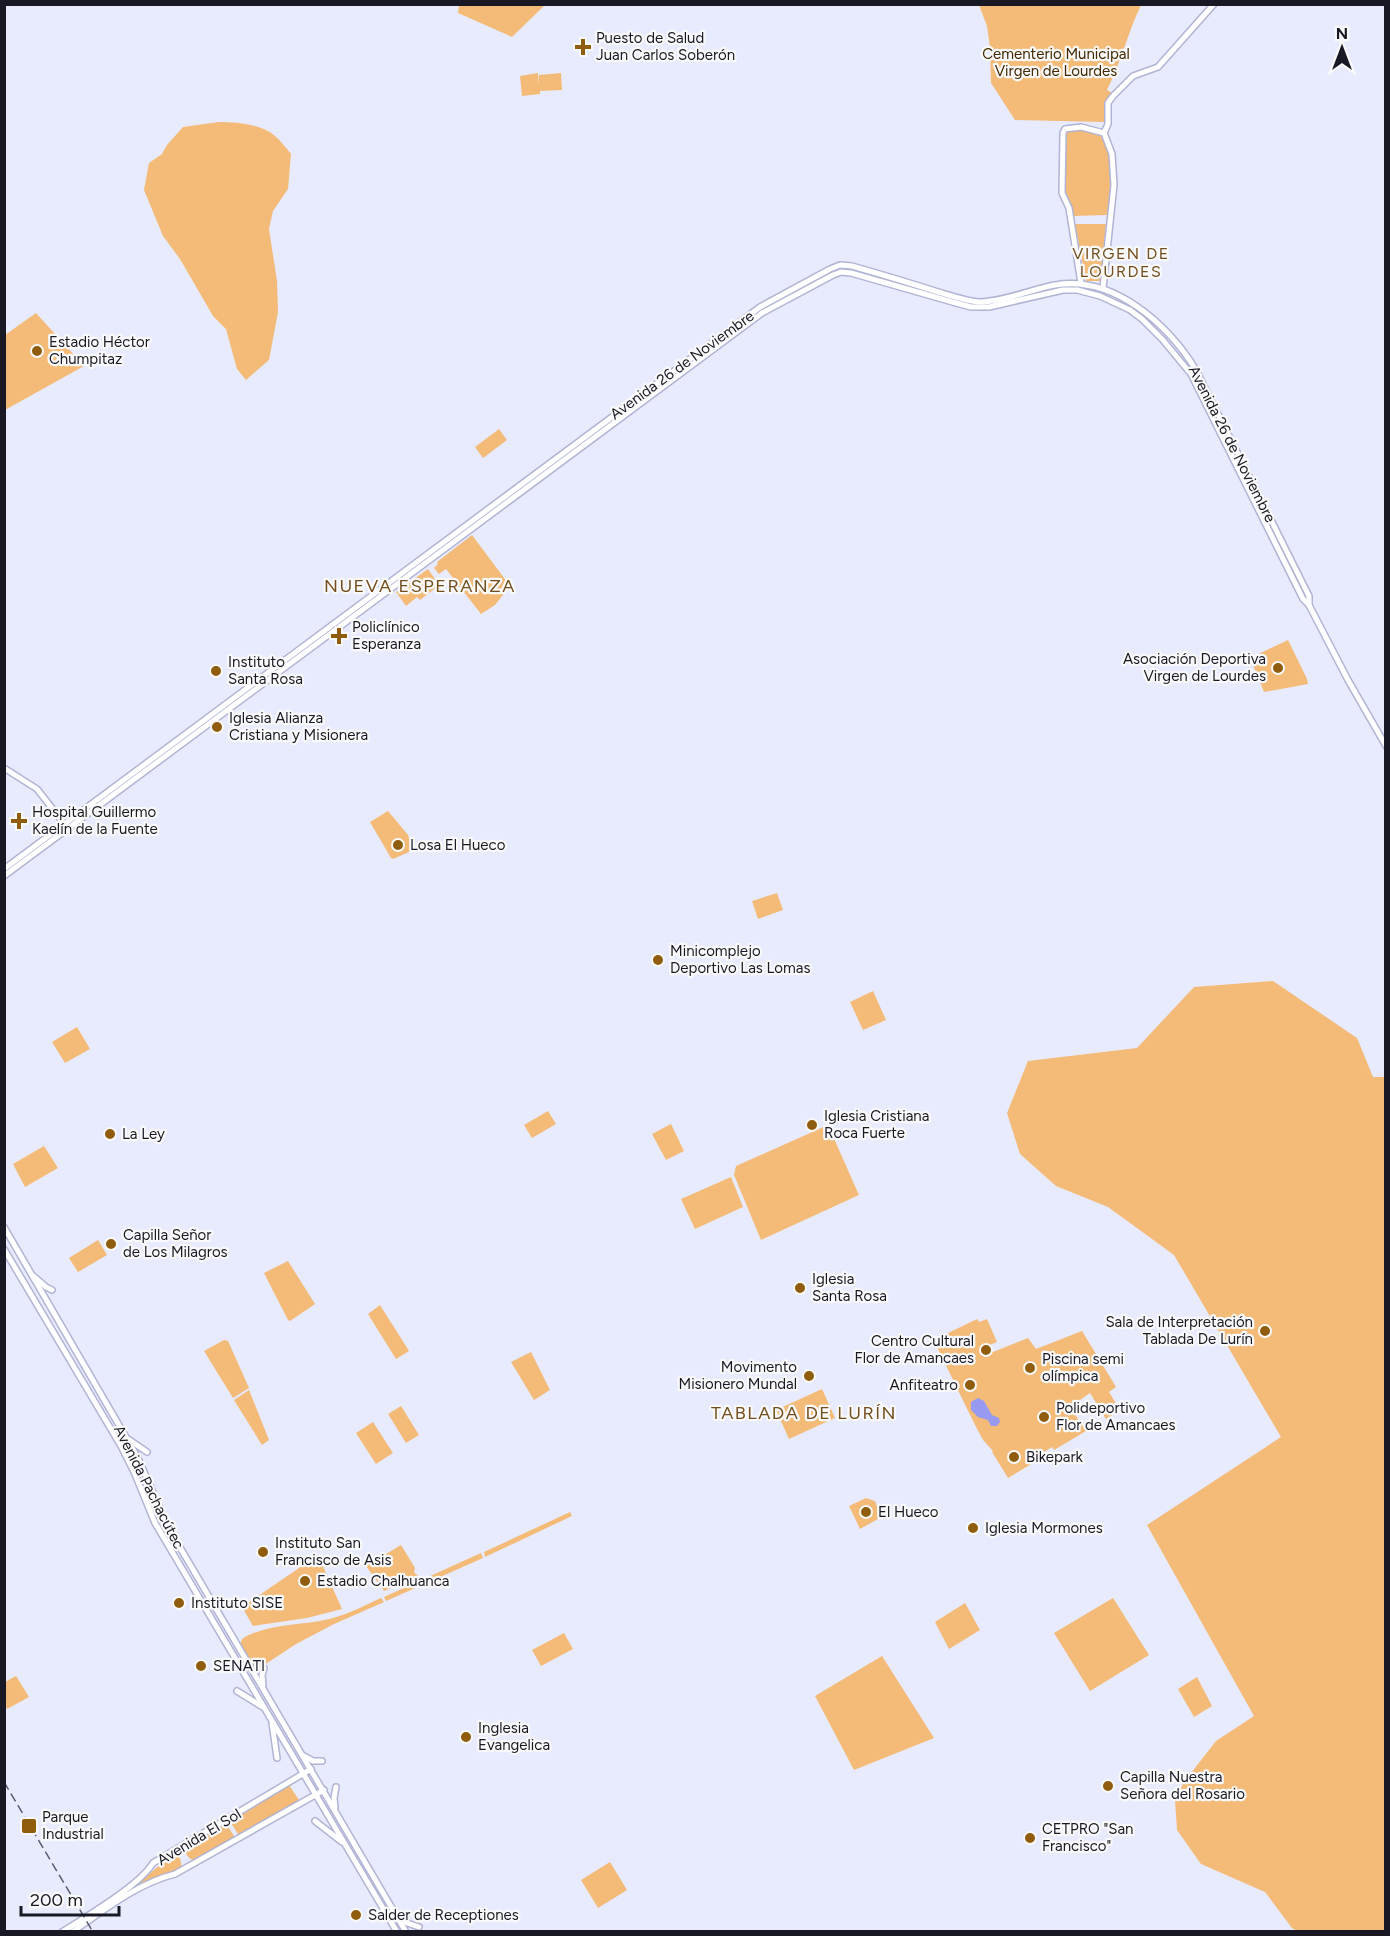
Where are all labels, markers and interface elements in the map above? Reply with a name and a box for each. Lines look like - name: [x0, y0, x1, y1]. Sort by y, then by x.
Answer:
- north arrow: [1312, 18, 1372, 78]
- text: N: [1336, 24, 1348, 43]
- place label: Puesto de Salud Juan Carlos Soberón: [596, 29, 735, 64]
- marker: Puesto de Salud Juan Carlos Soberón: [574, 38, 592, 56]
- park label: Cementerio Municipal Virgen de Lourdes: [982, 45, 1130, 80]
- district label: VIRGEN DE LOURDES: [1072, 244, 1170, 281]
- street label: Avenida 26 de Noviembre: [607, 307, 757, 423]
- place label: Estadio Héctor Chumpitaz: [49, 333, 150, 368]
- marker: Estadio Héctor Chumpitaz: [30, 344, 44, 358]
- street label: Avenida 26 de Noviembre: [1185, 363, 1279, 525]
- district label: NUEVA ESPERANZA: [324, 575, 516, 597]
- place label: Policlínico Esperanza: [352, 618, 421, 653]
- marker: Policlínico Esperanza: [330, 627, 348, 645]
- place label: Asociación Deportiva Virgen de Lourdes: [1123, 650, 1266, 685]
- place label: Instituto Santa Rosa: [228, 653, 303, 688]
- marker: Asociación Deportiva Virgen de Lourdes: [1271, 661, 1285, 675]
- marker: Instituto Santa Rosa: [209, 664, 223, 678]
- place label: Iglesia Alianza Cristiana y Misionera: [229, 709, 368, 744]
- marker: Iglesia Alianza Cristiana y Misionera: [210, 720, 224, 734]
- place label: Hospital Guillermo Kaelín de la Fuente: [32, 803, 158, 838]
- marker: Hospital Guillermo Kaelín de la Fuente: [10, 812, 28, 830]
- place label: Losa El Hueco: [410, 836, 506, 854]
- marker: Losa El Hueco: [391, 838, 405, 852]
- place label: Minicomplejo Deportivo Las Lomas: [670, 942, 810, 977]
- marker: Minicomplejo Deportivo Las Lomas: [651, 953, 665, 967]
- place label: Iglesia Cristiana Roca Fuerte: [824, 1107, 929, 1142]
- marker: Iglesia Cristiana Roca Fuerte: [805, 1118, 819, 1132]
- place label: La Ley: [122, 1125, 165, 1143]
- marker: La Ley: [103, 1127, 117, 1141]
- place label: Capilla Señor de Los Milagros: [123, 1226, 228, 1261]
- marker: Capilla Señor de Los Milagros: [104, 1237, 118, 1251]
- place label: Iglesia Santa Rosa: [812, 1270, 887, 1305]
- marker: Iglesia Santa Rosa: [793, 1281, 807, 1295]
- place label: Sala de Interpretación Tablada De Lurín: [1105, 1313, 1253, 1348]
- marker: Sala de Interpretación Tablada De Lurín: [1258, 1324, 1272, 1338]
- place label: Centro Cultural Flor de Amancaes: [855, 1332, 974, 1367]
- marker: Centro Cultural Flor de Amancaes: [979, 1343, 993, 1357]
- place label: Piscina semi olímpica: [1042, 1350, 1124, 1385]
- place label: Movimento Misionero Mundal: [678, 1358, 797, 1393]
- marker: Piscina semi olímpica: [1023, 1361, 1037, 1375]
- marker: Movimento Misionero Mundal: [802, 1369, 816, 1383]
- place label: Anfiteatro: [890, 1376, 958, 1394]
- marker: Anfiteatro: [963, 1378, 977, 1392]
- place label: Polideportivo Flor de Amancaes: [1056, 1399, 1176, 1434]
- district label: TABLADA DE LURÍN: [711, 1402, 897, 1424]
- marker: Polideportivo Flor de Amancaes: [1037, 1410, 1051, 1424]
- street label: Avenida Pachacútec: [110, 1422, 188, 1552]
- place label: Bikepark: [1026, 1448, 1084, 1466]
- marker: Bikepark: [1007, 1450, 1021, 1464]
- place label: El Hueco: [878, 1503, 939, 1521]
- marker: El Hueco: [859, 1505, 873, 1519]
- place label: Iglesia Mormones: [985, 1519, 1103, 1537]
- marker: Iglesia Mormones: [966, 1521, 980, 1535]
- place label: Instituto San Francisco de Asis: [275, 1534, 392, 1569]
- marker: Instituto San Francisco de Asis: [256, 1545, 270, 1559]
- place label: Estadio Chalhuanca: [317, 1572, 450, 1590]
- marker: Estadio Chalhuanca: [298, 1574, 312, 1588]
- place label: Instituto SISE: [191, 1594, 283, 1612]
- marker: Instituto SISE: [172, 1596, 186, 1610]
- place label: SENATI: [213, 1657, 265, 1675]
- marker: SENATI: [194, 1659, 208, 1673]
- place label: Inglesia Evangelica: [478, 1719, 550, 1754]
- marker: Inglesia Evangelica: [459, 1730, 473, 1744]
- place label: Capilla Nuestra Señora del Rosario: [1120, 1768, 1245, 1803]
- marker: Capilla Nuestra Señora del Rosario: [1101, 1779, 1115, 1793]
- street label: Avenida El Sol: [154, 1805, 244, 1869]
- place label: Parque Industrial: [42, 1808, 104, 1843]
- marker: Parque Industrial: [20, 1817, 38, 1835]
- place label: CETPRO "San Francisco": [1042, 1820, 1133, 1855]
- marker: CETPRO "San Francisco": [1023, 1831, 1037, 1845]
- scale bar: [21, 1879, 118, 1917]
- text: 200 m: [30, 1889, 83, 1911]
- place label: Salder de Receptiones: [368, 1906, 519, 1924]
- marker: Salder de Receptiones: [349, 1908, 363, 1922]

